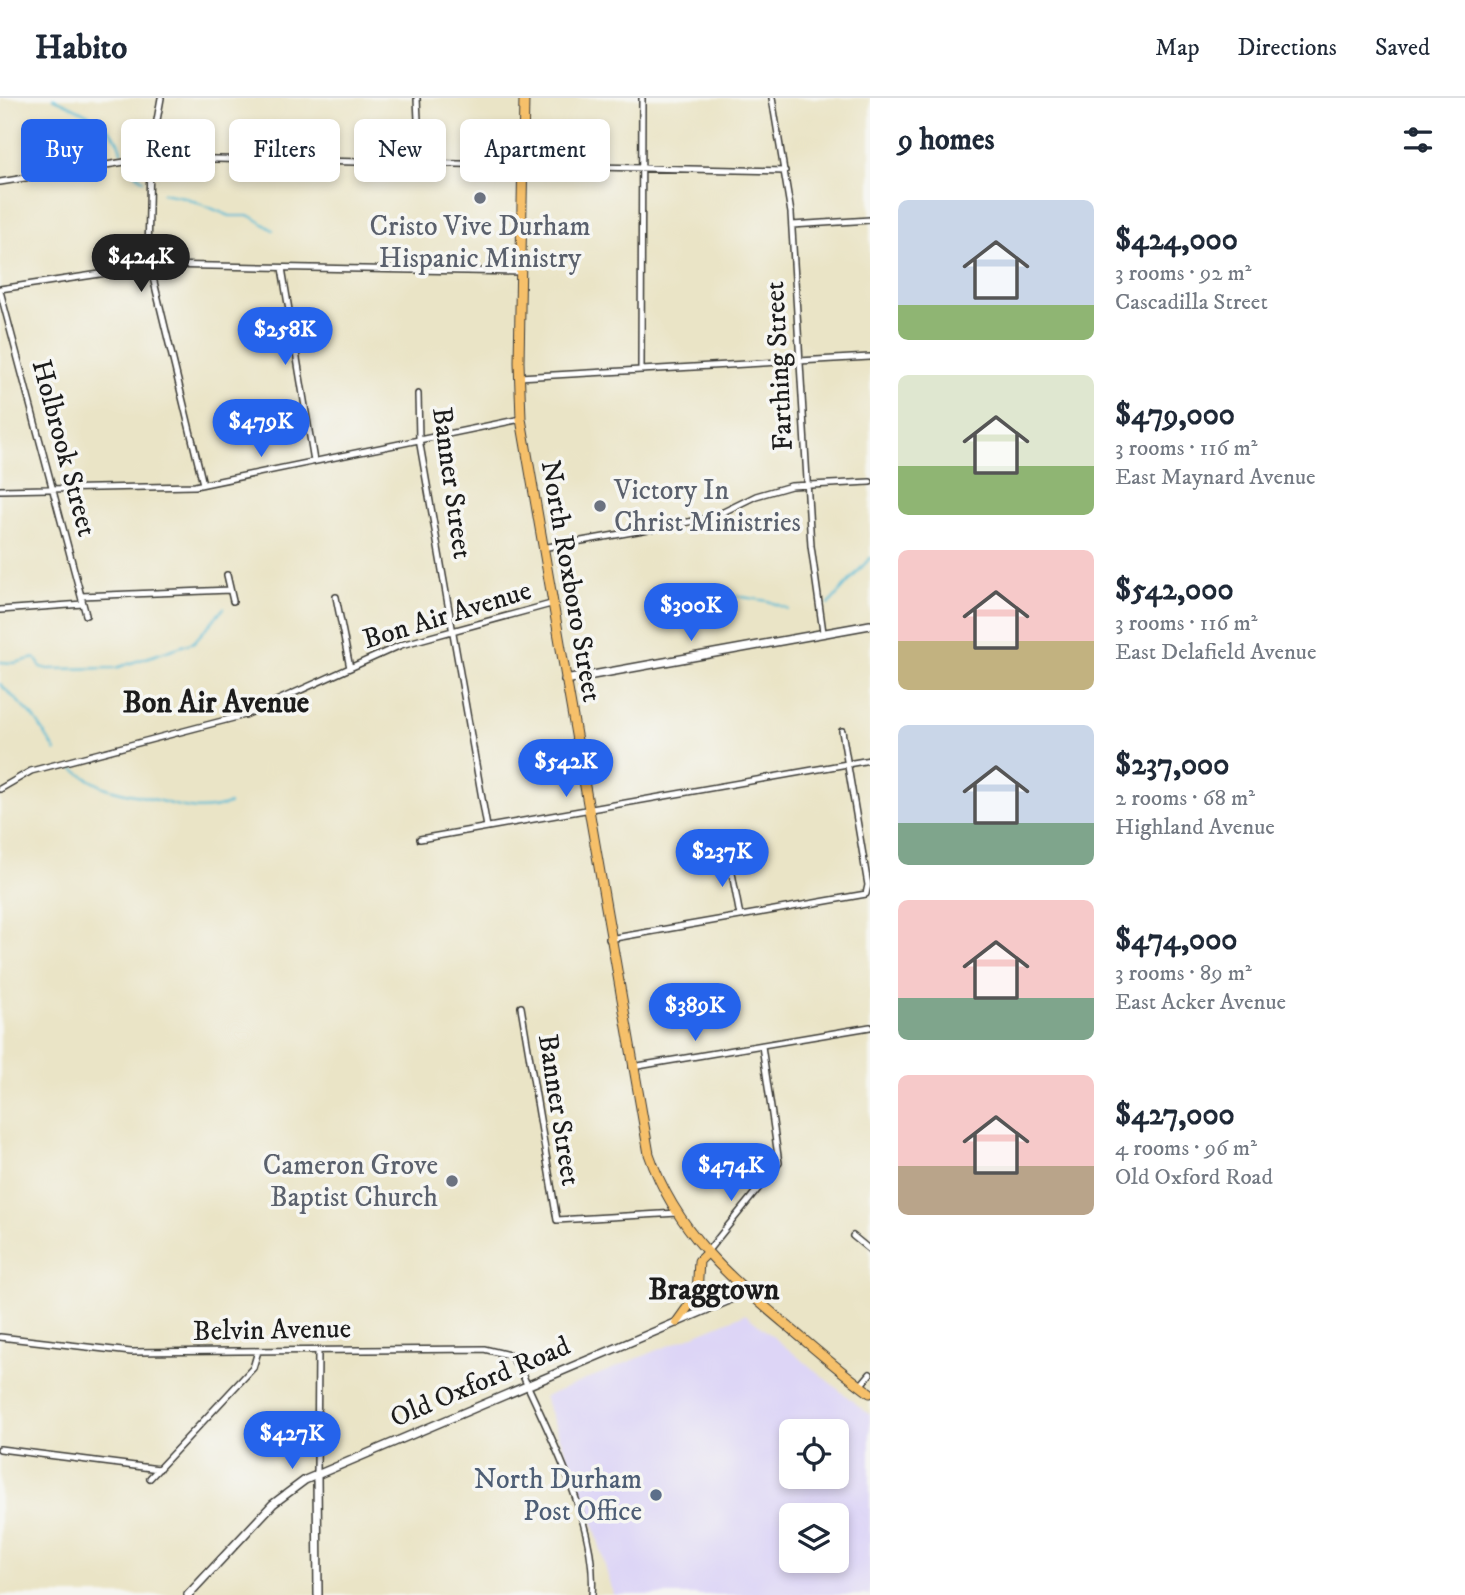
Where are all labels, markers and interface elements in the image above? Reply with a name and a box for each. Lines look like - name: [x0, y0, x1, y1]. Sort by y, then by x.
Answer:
- text: Habito: [35, 28, 127, 69]
- text: Map: [1155, 33, 1200, 63]
- text: Directions: [1238, 33, 1337, 63]
- text: Saved: [1375, 33, 1430, 63]
- chip: Buy: [21, 119, 107, 182]
- chip: Rent: [121, 119, 215, 182]
- chip: Filters: [229, 119, 340, 182]
- chip: New: [354, 119, 446, 182]
- chip: Apartment: [460, 119, 610, 182]
- icon: filters: [1399, 121, 1437, 159]
- text: 9 homes: [898, 122, 995, 159]
- marker: Cristo Vive Durham Hispanic Ministry: [472, 190, 488, 206]
- place label: Cristo Vive Durham Hispanic Ministry: [370, 209, 590, 276]
- text: $424,000: [1115, 222, 1238, 259]
- icon: home: [954, 228, 1038, 312]
- pin: $424K: [92, 234, 190, 294]
- text: $424K: [108, 242, 174, 271]
- text: 3 rooms · 92 m²: [1115, 259, 1252, 288]
- street label: Farthing Street: [757, 280, 801, 452]
- text: Cascadilla Street: [1115, 288, 1268, 317]
- pin: $258K: [236, 308, 334, 367]
- text: $258K: [254, 315, 316, 344]
- street label: Holbrook Street: [24, 356, 104, 540]
- text: $479,000: [1115, 397, 1235, 434]
- pin: $479K: [212, 400, 310, 459]
- icon: home: [954, 403, 1038, 487]
- street label: Banner Street: [424, 405, 480, 561]
- text: $479K: [229, 407, 293, 436]
- text: 3 rooms · 116 m²: [1115, 434, 1258, 463]
- street label: North Roxboro Street: [533, 457, 609, 705]
- text: East Maynard Avenue: [1115, 463, 1316, 492]
- place label: Victory In Christ Ministries: [613, 473, 801, 540]
- marker: Victory In Christ Ministries: [592, 498, 608, 514]
- text: $542,000: [1115, 572, 1234, 609]
- street label: Bon Air Avenue: [359, 573, 535, 657]
- icon: home: [954, 578, 1038, 662]
- pin: $300K: [642, 584, 740, 643]
- text: $300K: [660, 591, 722, 620]
- text: 3 rooms · 116 m²: [1115, 609, 1258, 638]
- text: East Delafield Avenue: [1115, 638, 1317, 667]
- district label: Bon Air Avenue: [123, 685, 310, 722]
- pin: $542K: [517, 740, 615, 799]
- text: $542K: [534, 747, 598, 776]
- text: $237,000: [1115, 747, 1229, 784]
- icon: home: [954, 753, 1038, 837]
- text: 2 rooms · 68 m²: [1115, 784, 1255, 813]
- text: Highland Avenue: [1115, 813, 1275, 842]
- pin: $237K: [673, 830, 771, 889]
- text: $237K: [692, 837, 752, 866]
- text: $474,000: [1115, 922, 1237, 959]
- icon: home: [954, 928, 1038, 1012]
- text: 3 rooms · 89 m²: [1115, 959, 1252, 988]
- pin: $389K: [646, 984, 744, 1043]
- text: East Acker Avenue: [1115, 988, 1286, 1017]
- text: $389K: [665, 991, 725, 1020]
- street label: Banner Street: [530, 1032, 588, 1188]
- text: $427,000: [1115, 1097, 1235, 1134]
- icon: home: [954, 1103, 1038, 1187]
- text: 4 rooms · 96 m²: [1115, 1134, 1257, 1163]
- pin: $474K: [682, 1144, 780, 1203]
- place label: Cameron Grove Baptist Church: [263, 1148, 438, 1215]
- text: $474K: [698, 1151, 764, 1180]
- text: Old Oxford Road: [1115, 1163, 1273, 1192]
- marker: Cameron Grove Baptist Church: [444, 1173, 460, 1189]
- district label: Braggtown: [649, 1272, 780, 1309]
- street label: Belvin Avenue: [192, 1311, 352, 1349]
- street label: Old Oxford Road: [385, 1328, 575, 1436]
- pin: $427K: [243, 1412, 341, 1471]
- text: $427K: [260, 1419, 324, 1448]
- map controls: [779, 1419, 849, 1573]
- button: locate: [779, 1419, 849, 1489]
- place label: North Durham Post Office: [474, 1462, 642, 1529]
- marker: North Durham Post Office: [648, 1487, 664, 1503]
- button: layers: [779, 1503, 849, 1573]

